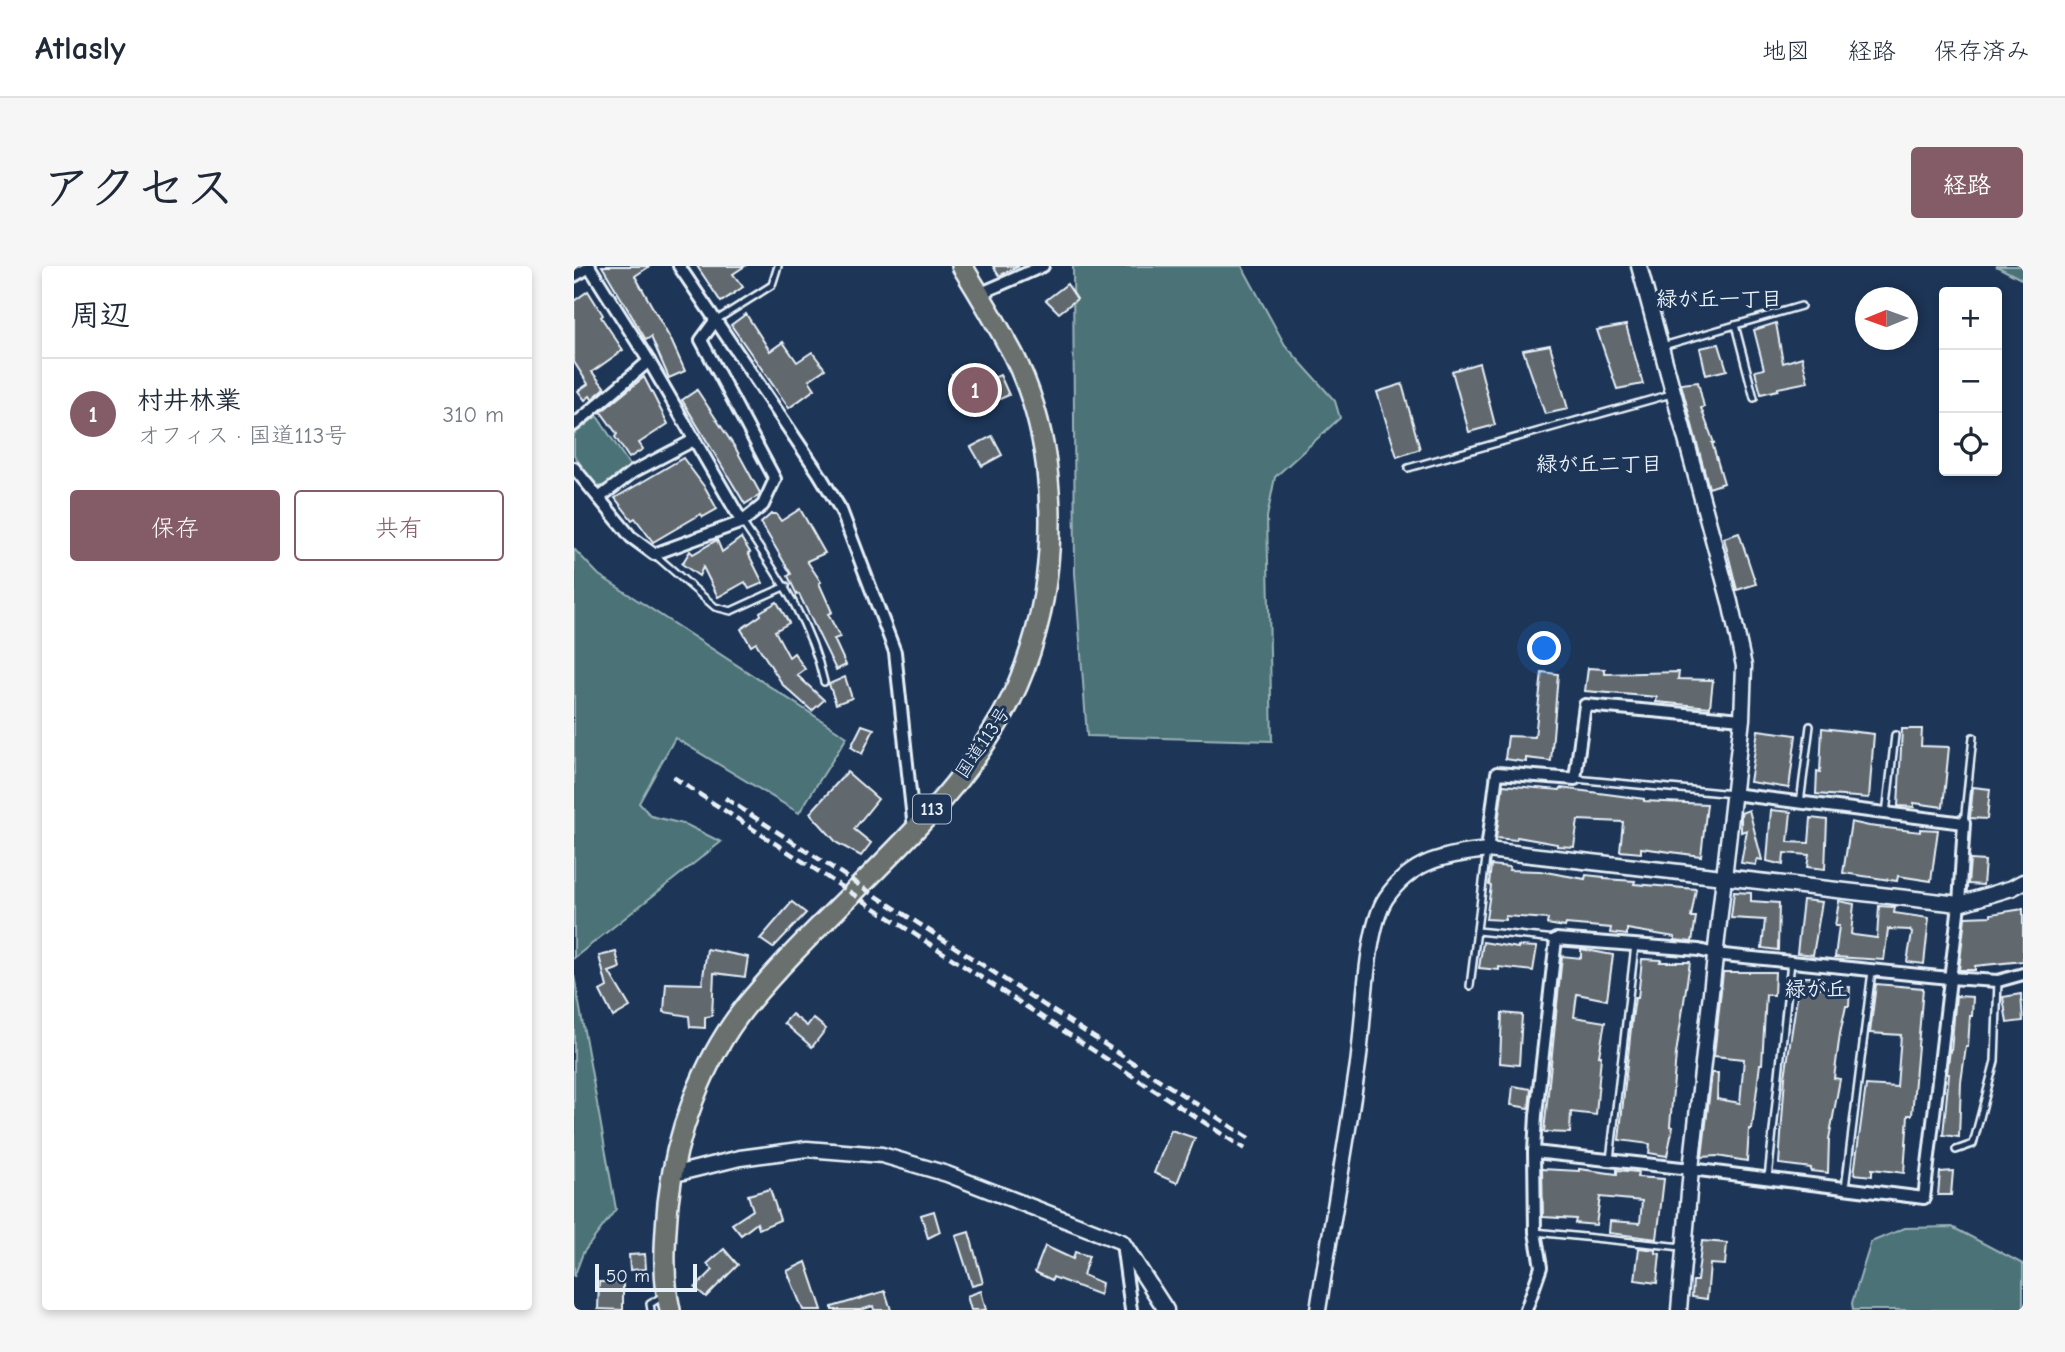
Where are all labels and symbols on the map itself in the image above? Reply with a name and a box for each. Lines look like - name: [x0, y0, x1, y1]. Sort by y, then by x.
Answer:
- district label: 緑が丘一丁目: [1656, 287, 1782, 311]
- north arrow: [1855, 287, 1918, 350]
- pin: 1: [952, 364, 998, 416]
- district label: 緑が丘二丁目: [1536, 452, 1662, 476]
- your location: [1527, 631, 1561, 665]
- street label: 国道113号: [951, 703, 1015, 783]
- road number: 113: [913, 794, 951, 824]
- district label: 緑が丘: [1785, 977, 1848, 1001]
- scale bar: [595, 1261, 696, 1293]

